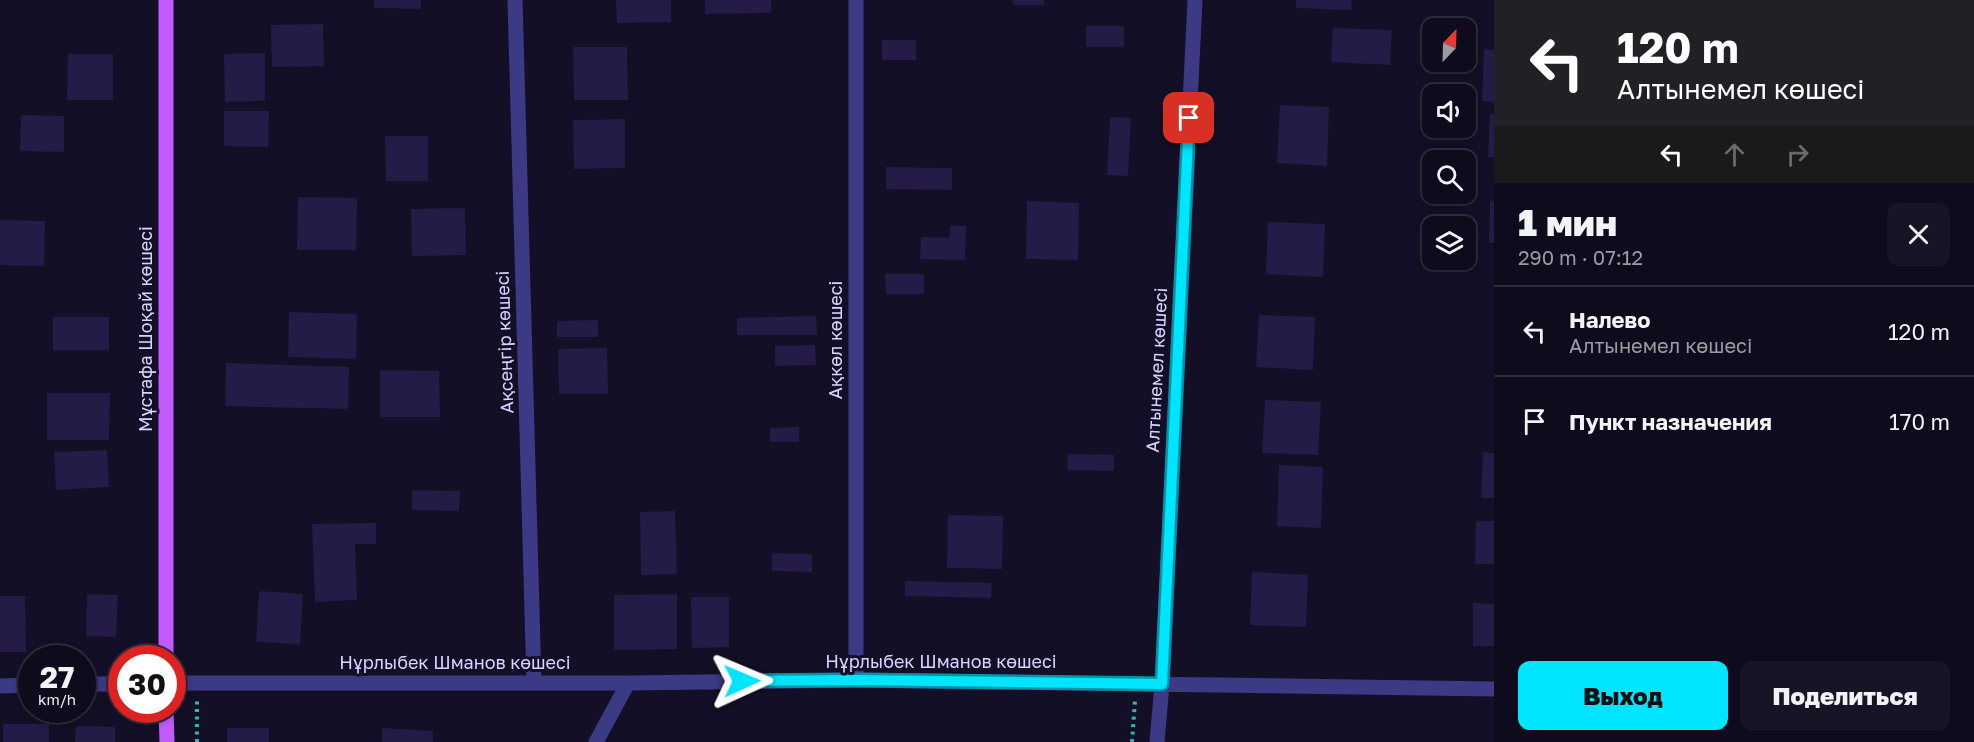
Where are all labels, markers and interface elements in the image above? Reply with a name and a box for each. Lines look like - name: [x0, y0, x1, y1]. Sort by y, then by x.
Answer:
- north arrow: [1422, 18, 1476, 72]
- map controls: [1422, 18, 1476, 270]
- text: 120 m: [1617, 22, 1739, 72]
- icon: left: [1518, 24, 1596, 102]
- text: Алтынемел көшесі: [1617, 73, 1865, 105]
- button: sound: [1422, 84, 1476, 138]
- pin: [1163, 92, 1214, 143]
- icon: arrive: [1172, 101, 1205, 134]
- icon: left: [1655, 138, 1688, 171]
- icon: ahead: [1718, 138, 1751, 171]
- icon: right: [1781, 138, 1814, 171]
- button: search: [1422, 150, 1476, 204]
- text: 1 мин: [1518, 201, 1617, 244]
- button: close: [1887, 203, 1950, 266]
- button: layers: [1422, 216, 1476, 270]
- street label: Мұстафа Шоқай көшесi: [134, 226, 157, 432]
- text: 290 m · 07:12: [1518, 245, 1643, 269]
- street label: Ақсеңгір көшесі: [491, 270, 517, 414]
- street label: Ақкөл көшесі: [824, 281, 846, 399]
- street label: Алтынемел көшесі: [1141, 287, 1171, 453]
- text: Налево: [1569, 306, 1651, 333]
- icon: left: [1518, 315, 1551, 348]
- text: 120 m: [1888, 318, 1950, 345]
- text: Алтынемел көшесі: [1569, 333, 1752, 357]
- icon: arrive: [1518, 405, 1551, 438]
- text: Пункт назначения: [1569, 408, 1772, 435]
- text: 170 m: [1889, 408, 1950, 435]
- speed limit sign: 30: [108, 645, 186, 723]
- position arrow: [710, 649, 774, 713]
- street label: Нұрлыбек Шманов көшесі: [825, 650, 1057, 673]
- street label: Нұрлыбек Шманов көшесі: [339, 651, 571, 674]
- text: 27: [40, 659, 74, 695]
- button: Выход: [1518, 661, 1728, 730]
- button: Поделиться: [1740, 661, 1950, 730]
- text: km/h: [38, 690, 76, 708]

